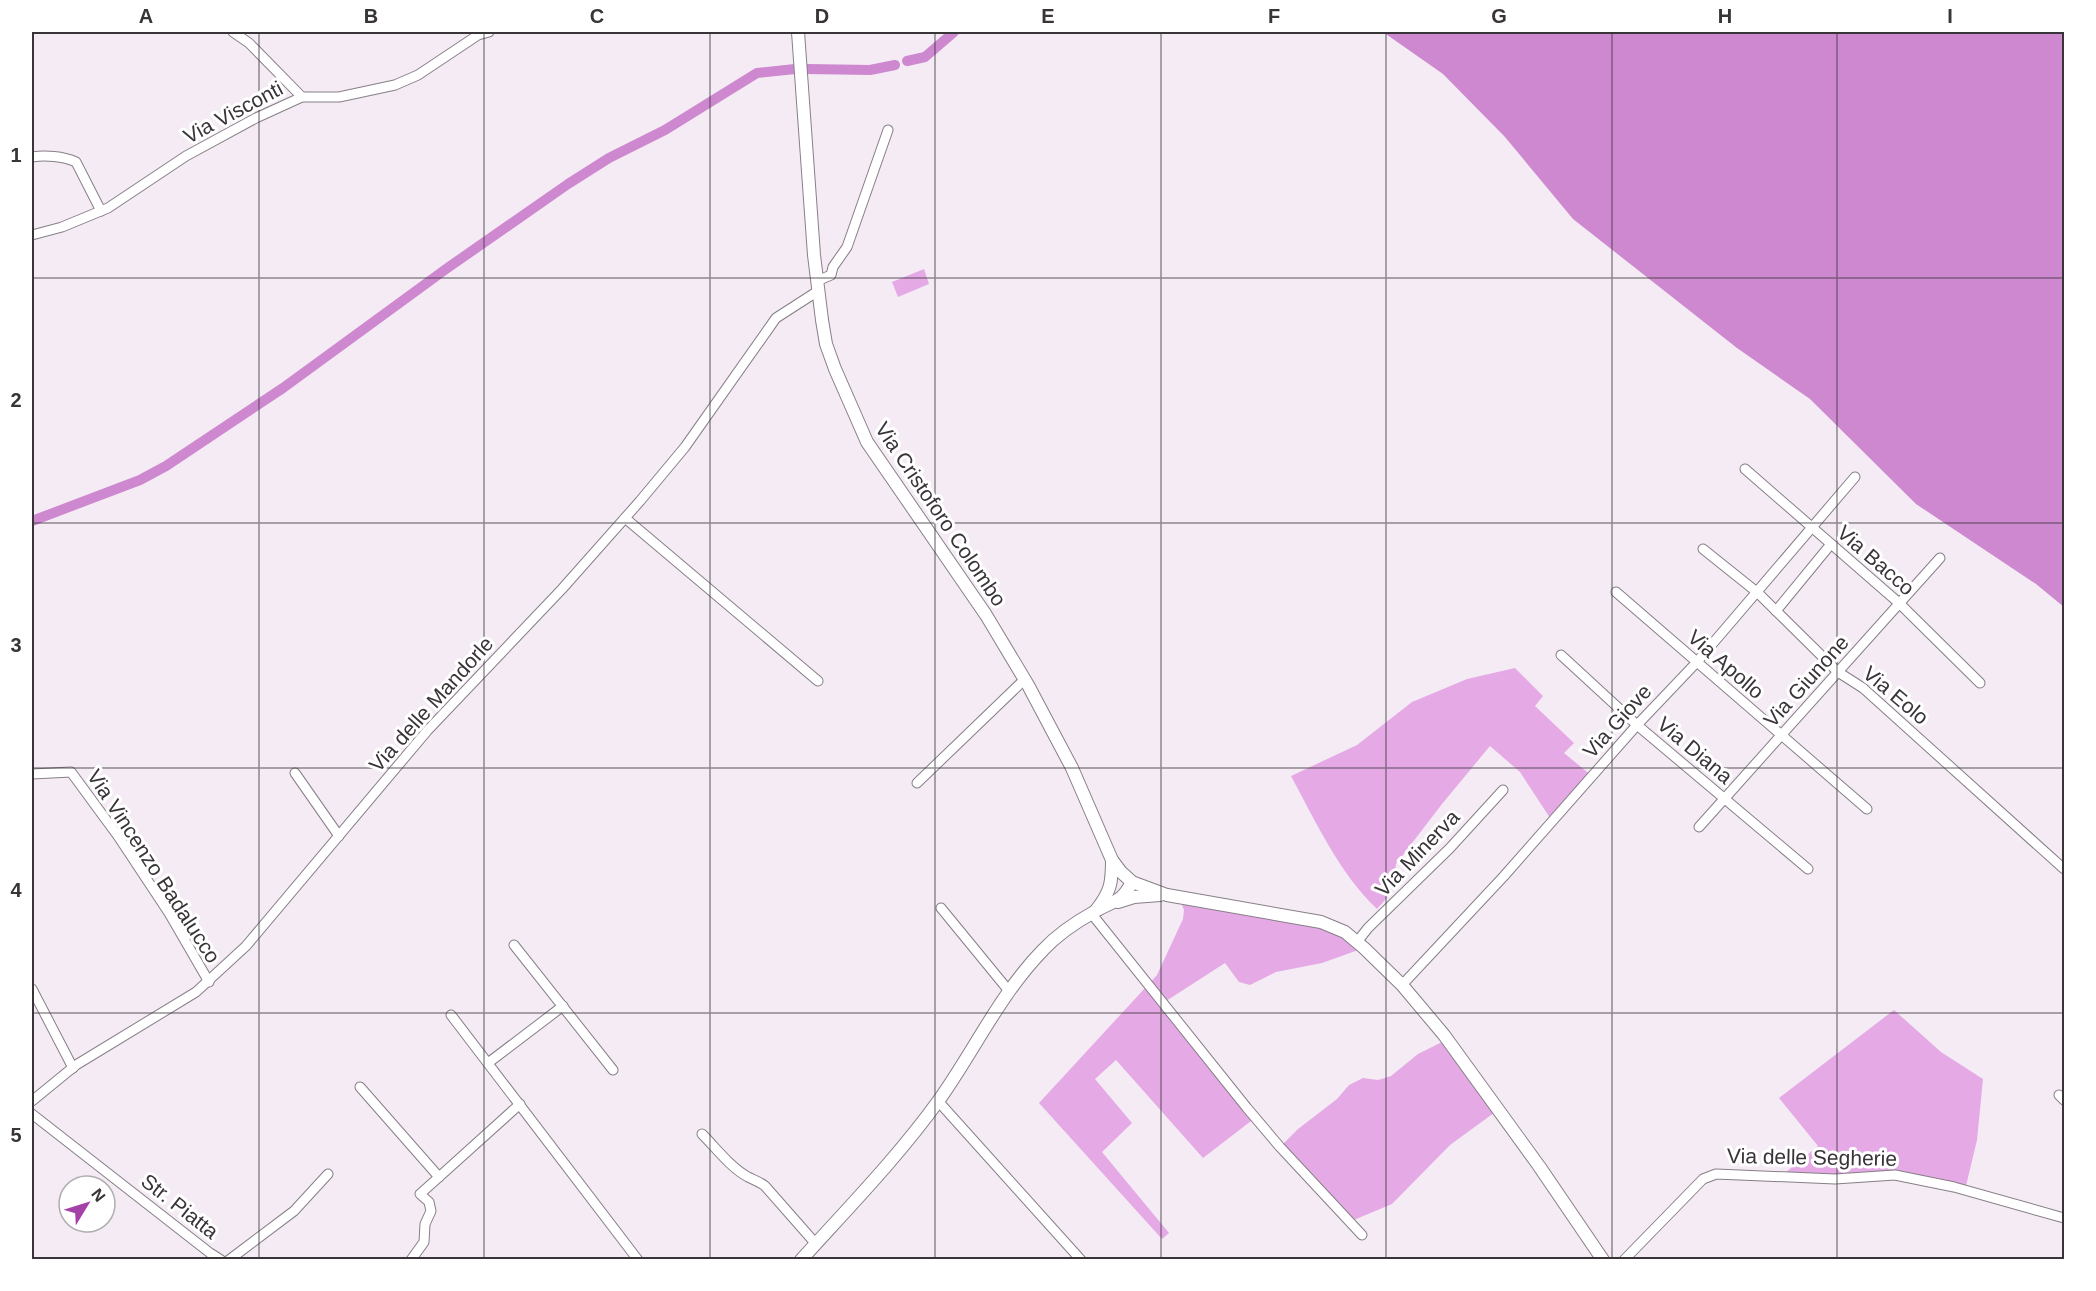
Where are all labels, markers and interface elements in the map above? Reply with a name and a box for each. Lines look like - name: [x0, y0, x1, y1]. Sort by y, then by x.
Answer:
- text: A: [139, 5, 153, 27]
- text: B: [364, 5, 378, 27]
- text: C: [590, 5, 604, 27]
- text: D: [815, 5, 829, 27]
- text: E: [1041, 5, 1055, 27]
- text: F: [1268, 5, 1280, 27]
- text: G: [1491, 5, 1507, 27]
- text: H: [1718, 5, 1732, 27]
- text: I: [1947, 5, 1953, 27]
- street label: Via Visconti: [179, 76, 287, 148]
- text: 1: [10, 144, 22, 166]
- text: 2: [10, 389, 22, 411]
- street label: Via Cristoforo Colombo: [871, 418, 1011, 610]
- street label: Via Bacco: [1833, 520, 1919, 600]
- street label: Via Apollo: [1683, 625, 1769, 703]
- street label: Via Giunone: [1759, 630, 1853, 732]
- street label: Via delle Mandorle: [364, 632, 498, 776]
- text: 3: [10, 634, 22, 656]
- street label: Via Eolo: [1859, 661, 1933, 729]
- street label: Via Giove: [1578, 680, 1656, 762]
- street label: Via Diana: [1653, 712, 1737, 788]
- street label: Via Vincenzo Badalucco: [83, 765, 225, 967]
- street label: Via Minerva: [1370, 805, 1464, 901]
- text: 4: [10, 879, 22, 901]
- text: 5: [10, 1124, 22, 1146]
- street label: Via delle Segherie: [1727, 1144, 1897, 1170]
- street label: Str. Piatta: [137, 1169, 223, 1243]
- north arrow: [57, 1174, 117, 1234]
- text: N: [88, 1185, 109, 1205]

